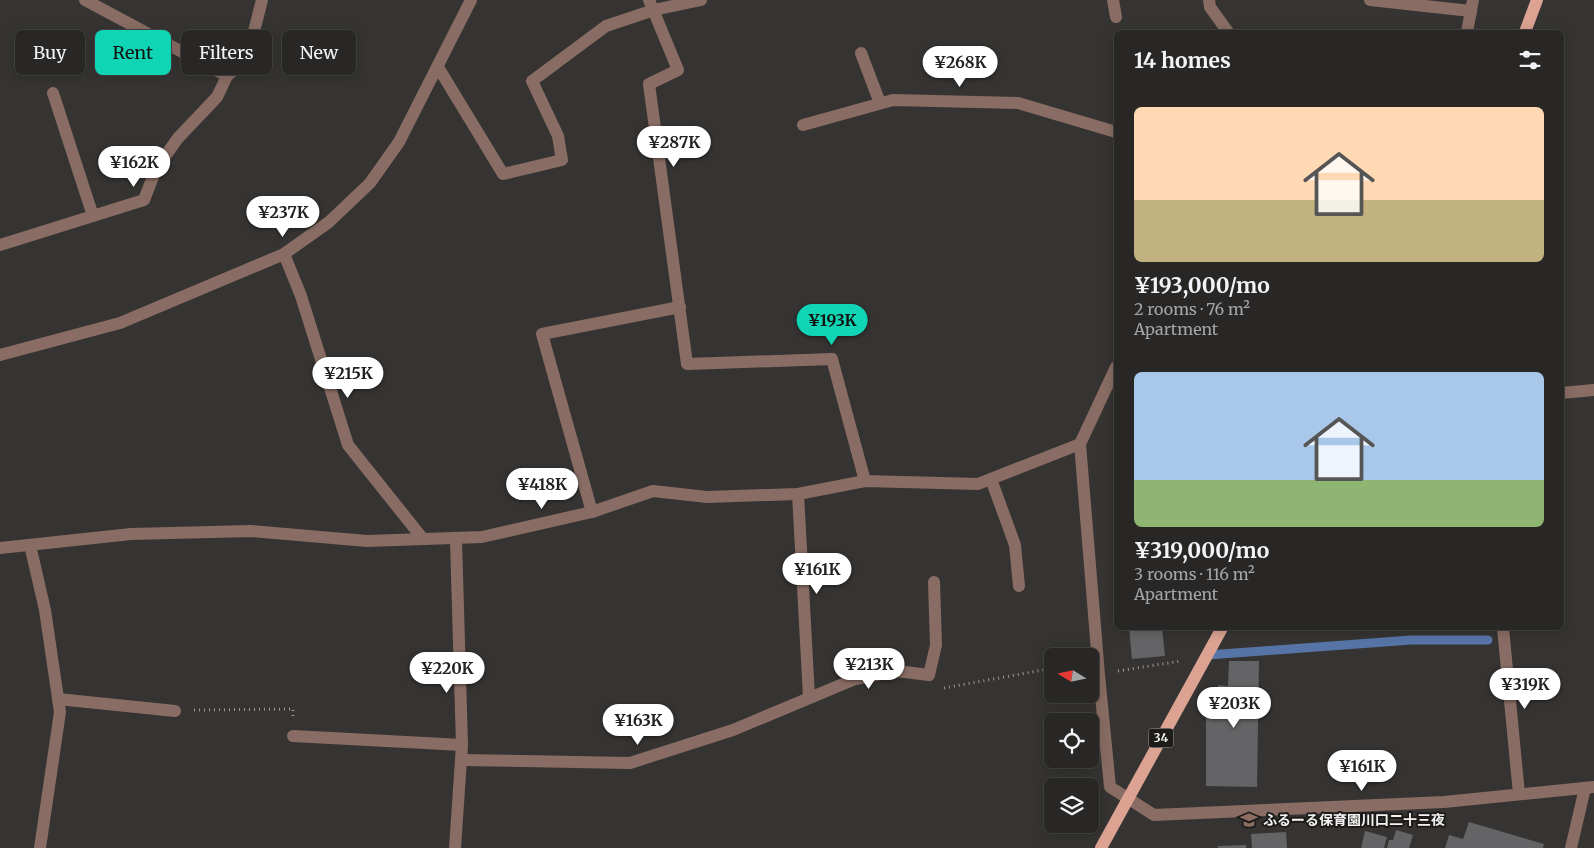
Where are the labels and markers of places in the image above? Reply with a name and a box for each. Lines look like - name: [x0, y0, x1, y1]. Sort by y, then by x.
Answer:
- pin: ¥268K: [925, 46, 995, 88]
- pin: ¥287K: [639, 126, 709, 168]
- pin: ¥162K: [99, 146, 169, 188]
- pin: ¥237K: [248, 196, 318, 238]
- pin: ¥193K: [797, 304, 867, 346]
- pin: ¥215K: [313, 356, 383, 399]
- pin: ¥418K: [507, 468, 577, 510]
- pin: ¥161K: [782, 552, 852, 595]
- pin: ¥213K: [834, 648, 904, 690]
- pin: ¥220K: [412, 652, 482, 694]
- pin: ¥319K: [1490, 668, 1560, 710]
- pin: ¥203K: [1199, 686, 1269, 729]
- pin: ¥163K: [603, 704, 673, 746]
- pin: ¥161K: [1327, 750, 1397, 792]
- school or university icon: ふるーる保育園川口二十三夜: [1239, 810, 1259, 830]
- place label: ふるーる保育園川口二十三夜: [1263, 811, 1445, 829]

